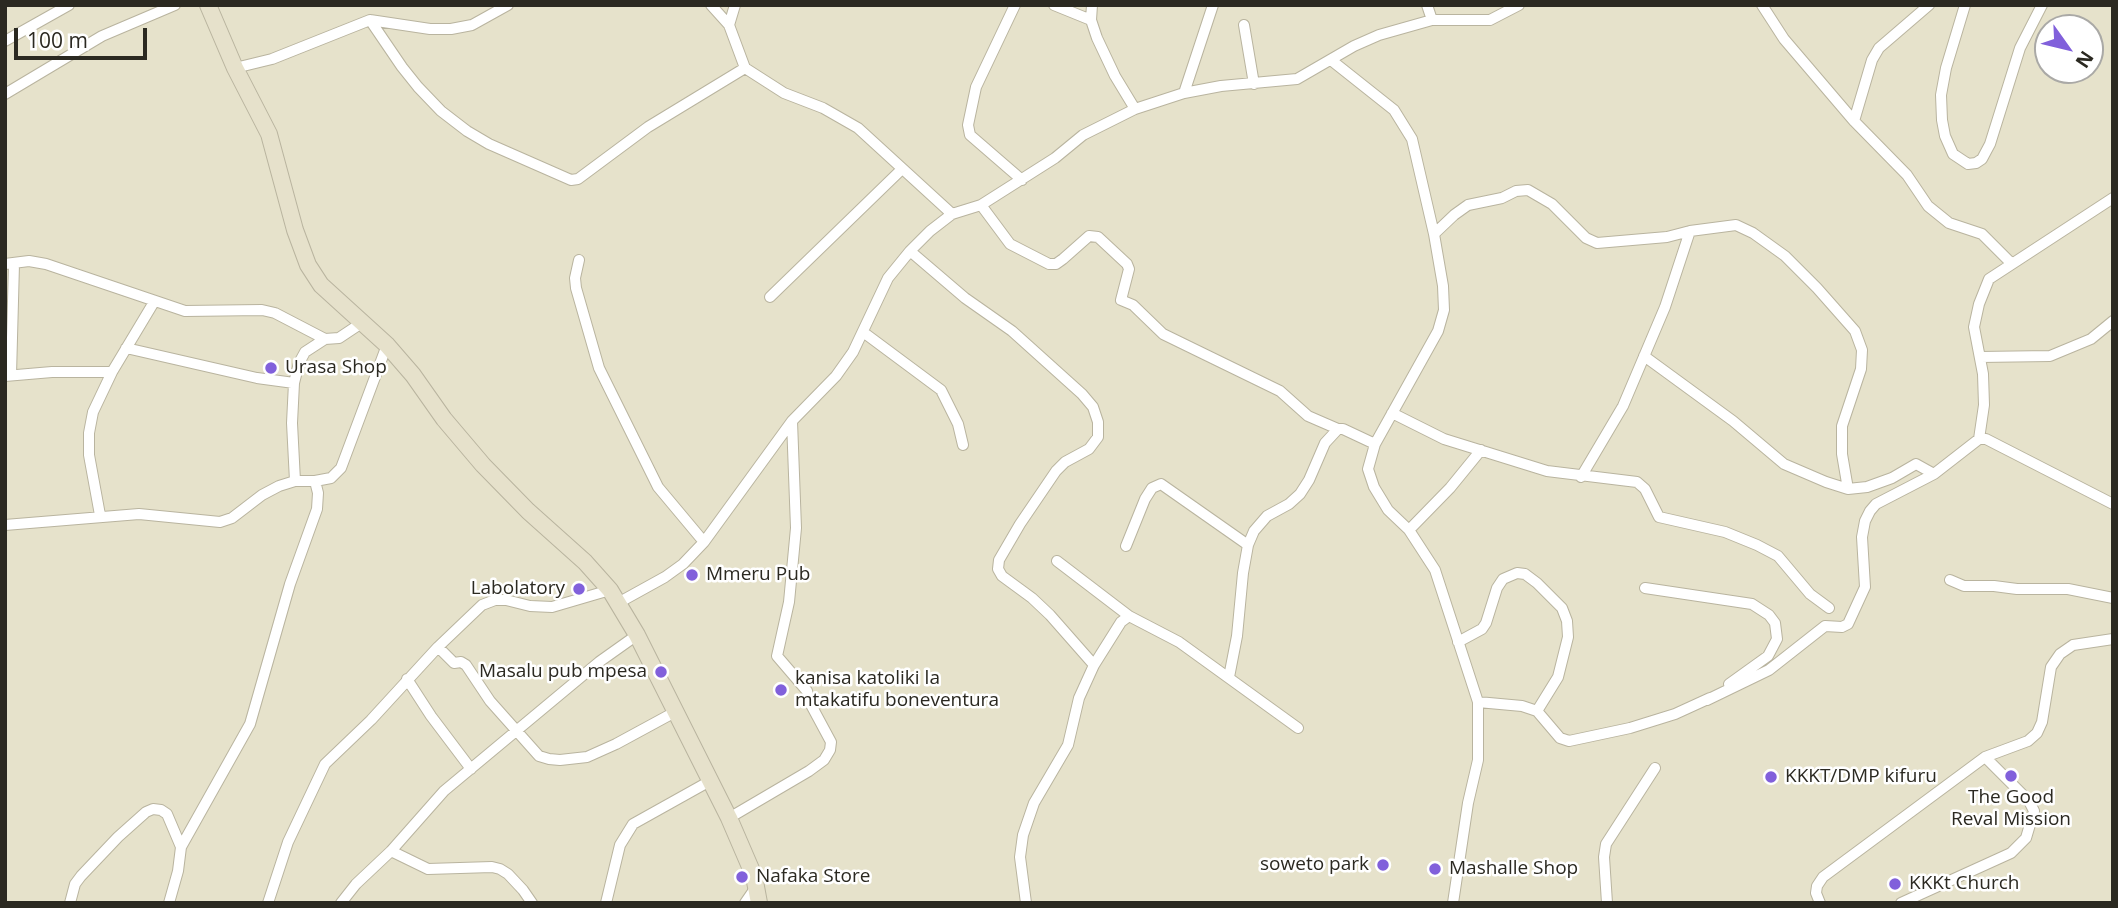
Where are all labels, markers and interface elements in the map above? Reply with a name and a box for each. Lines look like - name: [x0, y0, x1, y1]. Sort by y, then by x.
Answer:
- scale bar: [18, 14, 150, 58]
- north arrow: [2034, 14, 2104, 84]
- text: 100 m: [27, 26, 88, 54]
- text: N: [2070, 46, 2100, 73]
- place label: Urasa Shop: [285, 357, 387, 379]
- marker: Urasa Shop: [263, 360, 279, 376]
- place label: Mmeru Pub: [706, 564, 810, 586]
- marker: Mmeru Pub: [684, 567, 700, 583]
- place label: Labolatory: [471, 578, 565, 600]
- marker: Labolatory: [571, 581, 587, 597]
- place label: Masalu pub mpesa: [479, 661, 647, 683]
- marker: Masalu pub mpesa: [653, 664, 669, 680]
- place label: kanisa katoliki la mtakatifu boneventura: [795, 668, 999, 712]
- marker: kanisa katoliki la mtakatifu boneventura: [773, 682, 789, 698]
- place label: KKKT/DMP kifuru: [1785, 766, 1937, 788]
- marker: The Good Reval Mission: [2003, 768, 2019, 784]
- marker: KKKT/DMP kifuru: [1763, 769, 1779, 785]
- place label: The Good Reval Mission: [1951, 787, 2071, 831]
- place label: soweto park: [1260, 854, 1369, 876]
- marker: soweto park: [1375, 857, 1391, 873]
- place label: Mashalle Shop: [1449, 858, 1578, 880]
- marker: Mashalle Shop: [1427, 861, 1443, 877]
- place label: Nafaka Store: [756, 866, 870, 888]
- marker: Nafaka Store: [734, 869, 750, 885]
- place label: KKKt Church: [1909, 873, 2019, 895]
- marker: KKKt Church: [1887, 876, 1903, 892]

